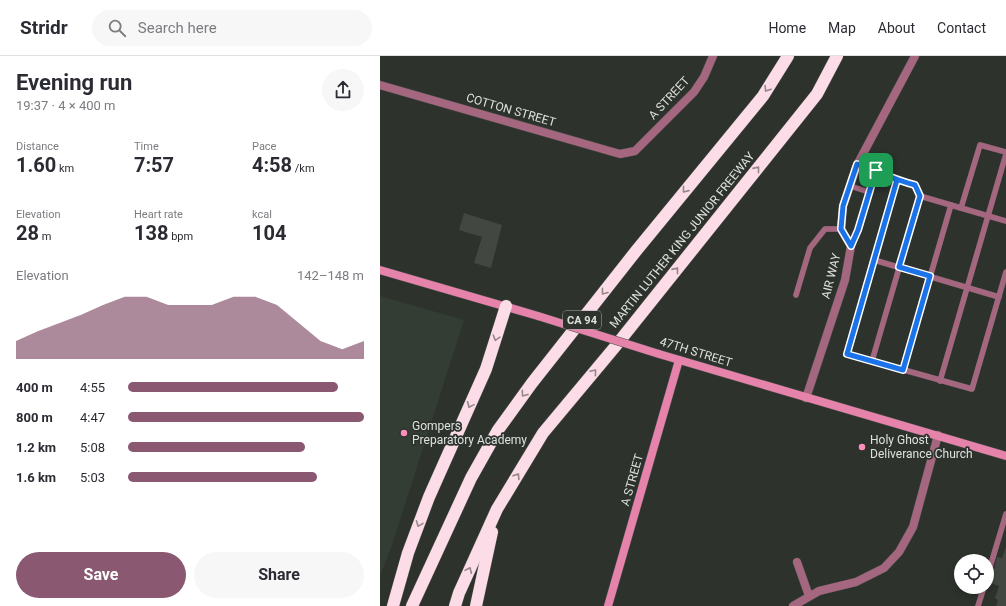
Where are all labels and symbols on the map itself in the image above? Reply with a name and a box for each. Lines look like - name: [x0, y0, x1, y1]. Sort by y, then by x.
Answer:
- street label: A STREET: [646, 74, 692, 122]
- one-way arrow: [764, 85, 772, 92]
- street label: COTTON STREET: [465, 91, 557, 129]
- street label: MARTIN LUTHER KING JUNIOR FREEWAY: [607, 149, 758, 331]
- pin: [859, 153, 893, 187]
- one-way arrow: [752, 166, 759, 173]
- one-way arrow: [683, 186, 690, 193]
- street label: AIR WAY: [819, 251, 844, 300]
- one-way arrow: [671, 268, 678, 275]
- one-way arrow: [602, 287, 609, 294]
- road number: CA 94: [563, 311, 601, 329]
- one-way arrow: [492, 334, 501, 341]
- street label: 47TH STREET: [658, 334, 734, 370]
- one-way arrow: [590, 369, 597, 376]
- one-way arrow: [521, 390, 529, 397]
- one-way arrow: [467, 401, 475, 409]
- place label: Gompers Preparatory Academy: [412, 419, 527, 447]
- marker: Gompers Preparatory Academy: [399, 428, 409, 438]
- place label: Holy Ghost Deliverance Church: [870, 433, 973, 461]
- marker: Holy Ghost Deliverance Church: [857, 442, 867, 452]
- street label: A STREET: [618, 452, 646, 508]
- one-way arrow: [512, 473, 520, 480]
- one-way arrow: [415, 521, 423, 528]
- one-way arrow: [464, 566, 472, 574]

